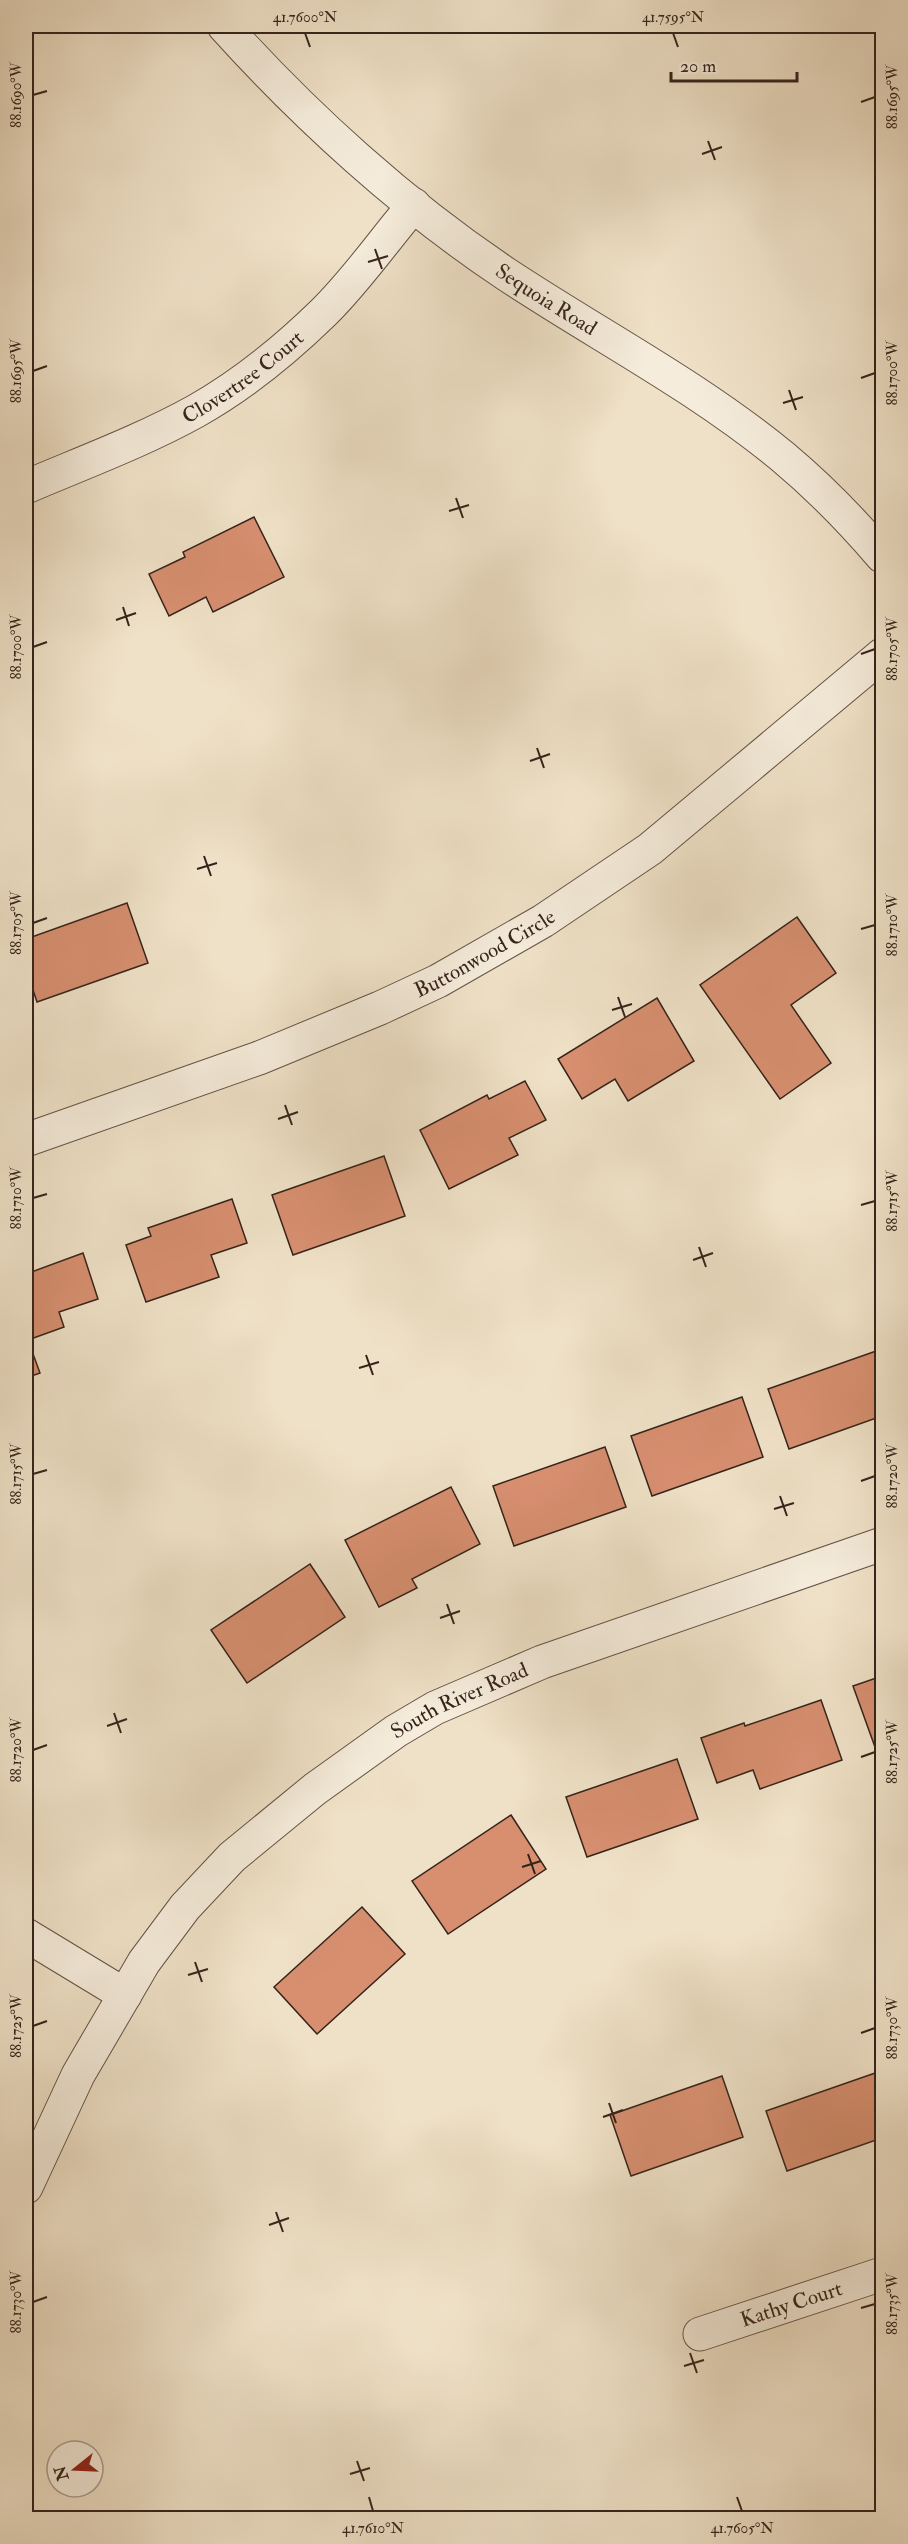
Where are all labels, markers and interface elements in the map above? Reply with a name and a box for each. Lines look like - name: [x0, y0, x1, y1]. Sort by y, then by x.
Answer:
- text: 41.7600°N: [273, 8, 338, 27]
- text: 41.7595°N: [642, 8, 705, 27]
- scale bar: [671, 45, 797, 83]
- text: 20 m: [680, 55, 716, 78]
- text: 88.1690°W: [7, 61, 26, 128]
- text: 88.1695°W: [883, 64, 902, 129]
- street label: Sequoia Road: [490, 257, 602, 342]
- street label: Clovertree Court: [177, 324, 309, 430]
- text: 88.1695°W: [7, 338, 26, 403]
- text: 88.1700°W: [883, 340, 902, 406]
- text: 88.1700°W: [7, 614, 26, 680]
- text: 88.1705°W: [883, 616, 902, 681]
- text: 88.1705°W: [7, 890, 26, 955]
- text: 88.1710°W: [883, 893, 902, 956]
- street label: Buttonwood Circle: [410, 903, 561, 1004]
- text: 88.1710°W: [7, 1166, 26, 1229]
- text: 88.1715°W: [883, 1169, 902, 1232]
- text: 88.1715°W: [7, 1442, 26, 1505]
- text: 88.1720°W: [883, 1443, 902, 1509]
- street label: South River Road: [386, 1656, 533, 1745]
- text: 88.1720°W: [7, 1717, 26, 1783]
- text: 88.1725°W: [883, 1719, 902, 1784]
- text: 88.1725°W: [7, 1993, 26, 2058]
- text: 88.1730°W: [883, 1996, 902, 2060]
- text: 88.1730°W: [7, 2270, 26, 2334]
- text: 88.1735°W: [883, 2272, 902, 2335]
- street label: Kathy Court: [737, 2275, 846, 2333]
- north arrow: [45, 2439, 105, 2499]
- text: N: [50, 2463, 74, 2484]
- text: 41.7610°N: [342, 2519, 404, 2538]
- text: 41.7605°N: [710, 2519, 774, 2538]

